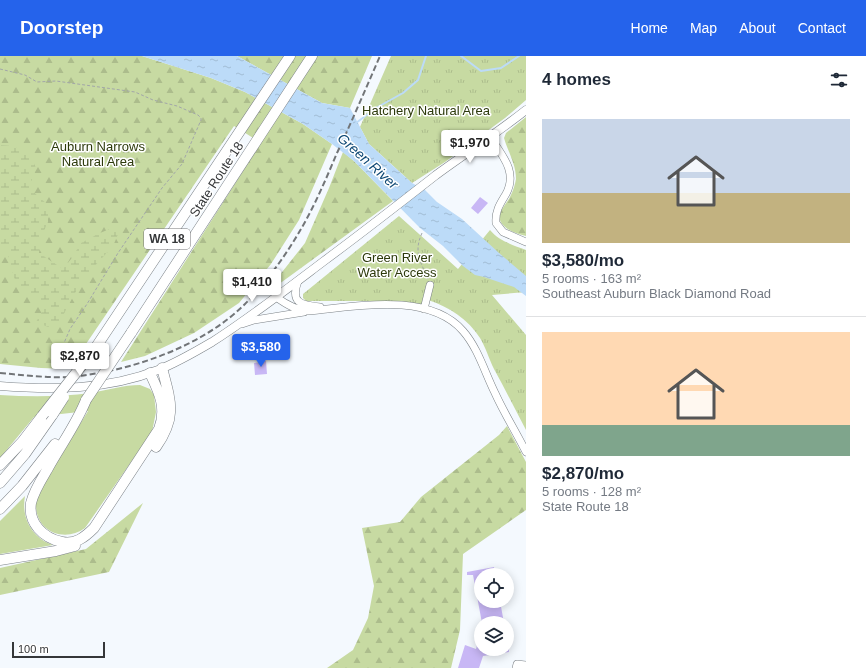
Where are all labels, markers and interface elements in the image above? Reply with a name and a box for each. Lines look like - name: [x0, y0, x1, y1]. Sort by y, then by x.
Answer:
- text: Doorstep: [20, 17, 103, 38]
- text: Home: [631, 20, 668, 36]
- text: Map: [690, 20, 717, 36]
- text: About: [739, 20, 776, 36]
- text: Contact: [798, 20, 846, 36]
- icon: filters: [828, 69, 850, 91]
- text: 4 homes: [542, 70, 611, 89]
- park label: Hatchery Natural Area: [362, 103, 491, 118]
- water label: Green River: [335, 130, 402, 193]
- pin: $1,970: [437, 130, 503, 164]
- text: $1,970: [450, 135, 490, 150]
- park label: Auburn Narrows Natural Area: [51, 139, 145, 169]
- street label: State Route 18: [187, 139, 246, 220]
- icon: home: [660, 145, 732, 217]
- road number: WA 18: [144, 229, 190, 249]
- park label: Green River Water Access: [358, 250, 437, 280]
- text: $3,580/mo: [542, 251, 624, 270]
- pin: $1,410: [219, 269, 285, 303]
- text: 5 rooms · 163 m²: [542, 271, 641, 286]
- text: $1,410: [232, 274, 272, 289]
- text: Southeast Auburn Black Diamond Road: [542, 286, 771, 301]
- pin: $3,580: [228, 334, 294, 368]
- text: $3,580: [241, 339, 281, 354]
- pin: $2,870: [47, 343, 113, 377]
- text: $2,870: [60, 348, 100, 363]
- icon: home: [660, 358, 732, 430]
- text: $2,870/mo: [542, 464, 624, 483]
- text: 5 rooms · 128 m²: [542, 484, 641, 499]
- text: State Route 18: [542, 499, 629, 514]
- map controls: [474, 568, 514, 656]
- button: locate: [474, 568, 514, 608]
- button: layers: [474, 616, 514, 656]
- scale bar: [12, 640, 105, 659]
- text: 100 m: [18, 643, 49, 655]

